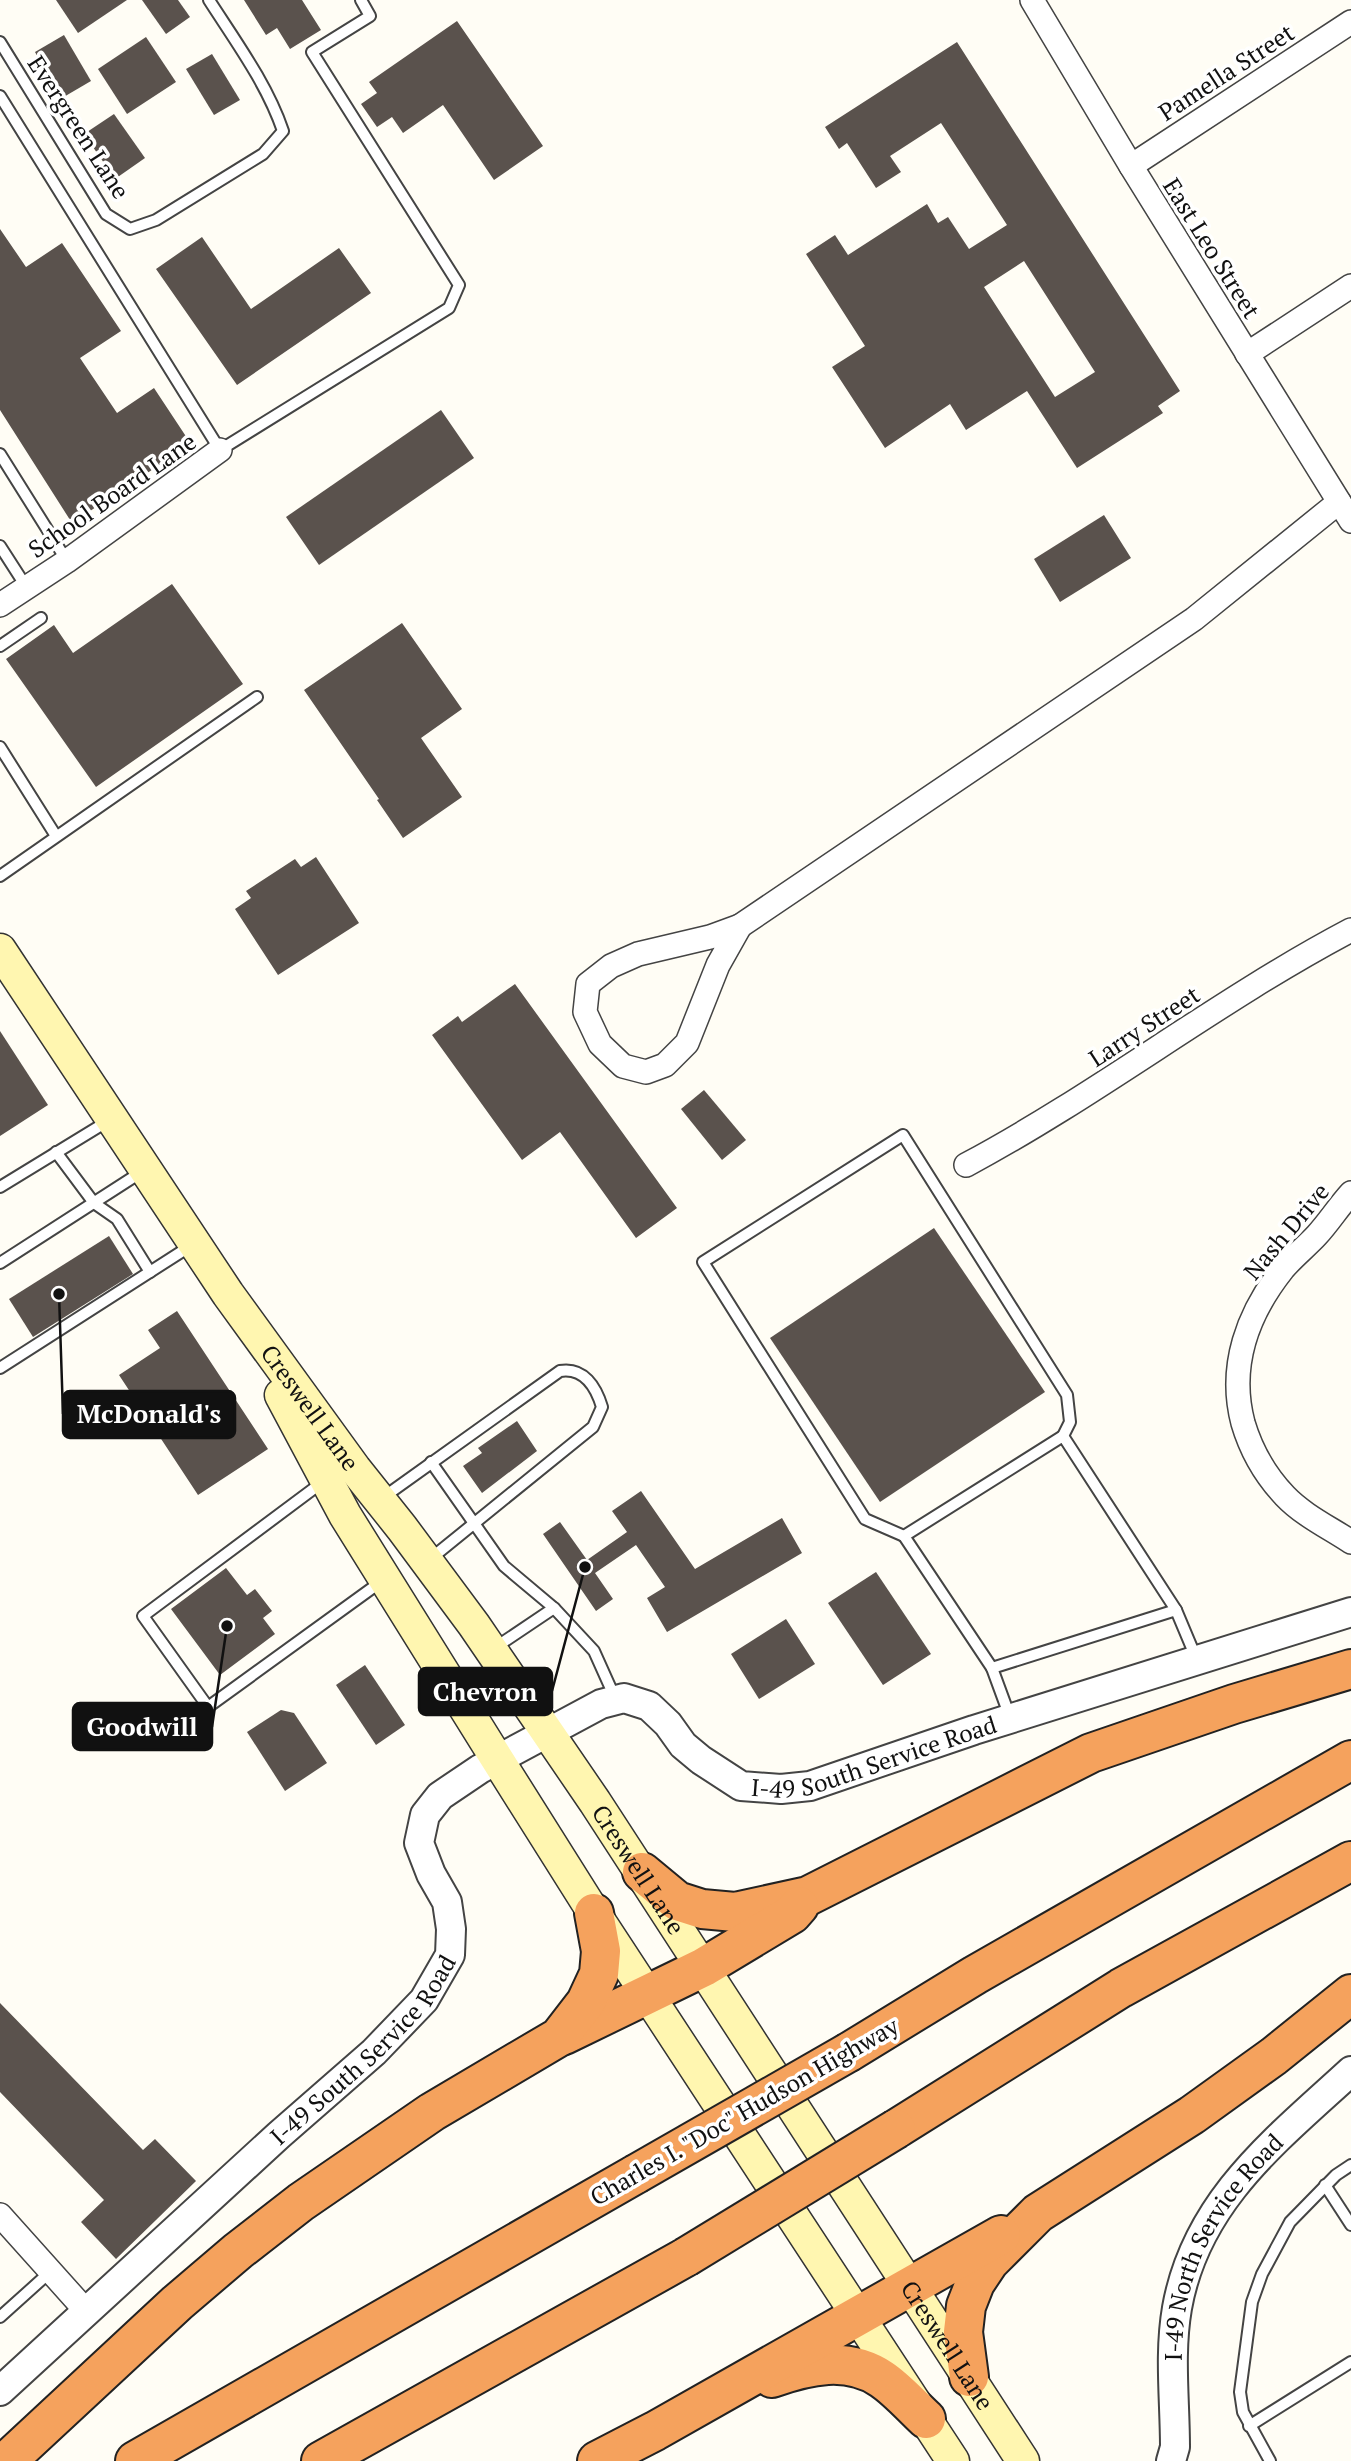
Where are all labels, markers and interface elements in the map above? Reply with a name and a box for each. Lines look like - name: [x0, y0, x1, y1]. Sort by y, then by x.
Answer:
- street label: Pamella Street: [1152, 16, 1300, 128]
- street label: Evergreen Lane: [21, 49, 137, 205]
- street label: East Leo Street: [1156, 172, 1268, 324]
- street label: School Board Lane: [22, 425, 202, 565]
- street label: Larry Street: [1082, 978, 1206, 1074]
- street label: Nash Drive: [1236, 1176, 1336, 1286]
- street label: Creswell Lane: [254, 1338, 367, 1477]
- callout: McDonald's: [63, 1391, 235, 1438]
- text: McDonald's: [77, 1396, 221, 1430]
- callout: Chevron: [419, 1668, 552, 1715]
- text: Chevron: [433, 1674, 538, 1708]
- callout: Goodwill: [73, 1703, 212, 1750]
- street label: I-49 South Service Road: [750, 1708, 1000, 1805]
- text: Goodwill: [86, 1709, 198, 1743]
- street label: Creswell Lane: [585, 1799, 693, 1940]
- street label: I-49 South Service Road: [263, 1949, 463, 2152]
- street label: Charles I. "Doc" Hudson Highway: [584, 2009, 905, 2213]
- street label: I-49 North Service Road: [1157, 2126, 1290, 2361]
- street label: Creswell Lane: [894, 2274, 1001, 2416]

